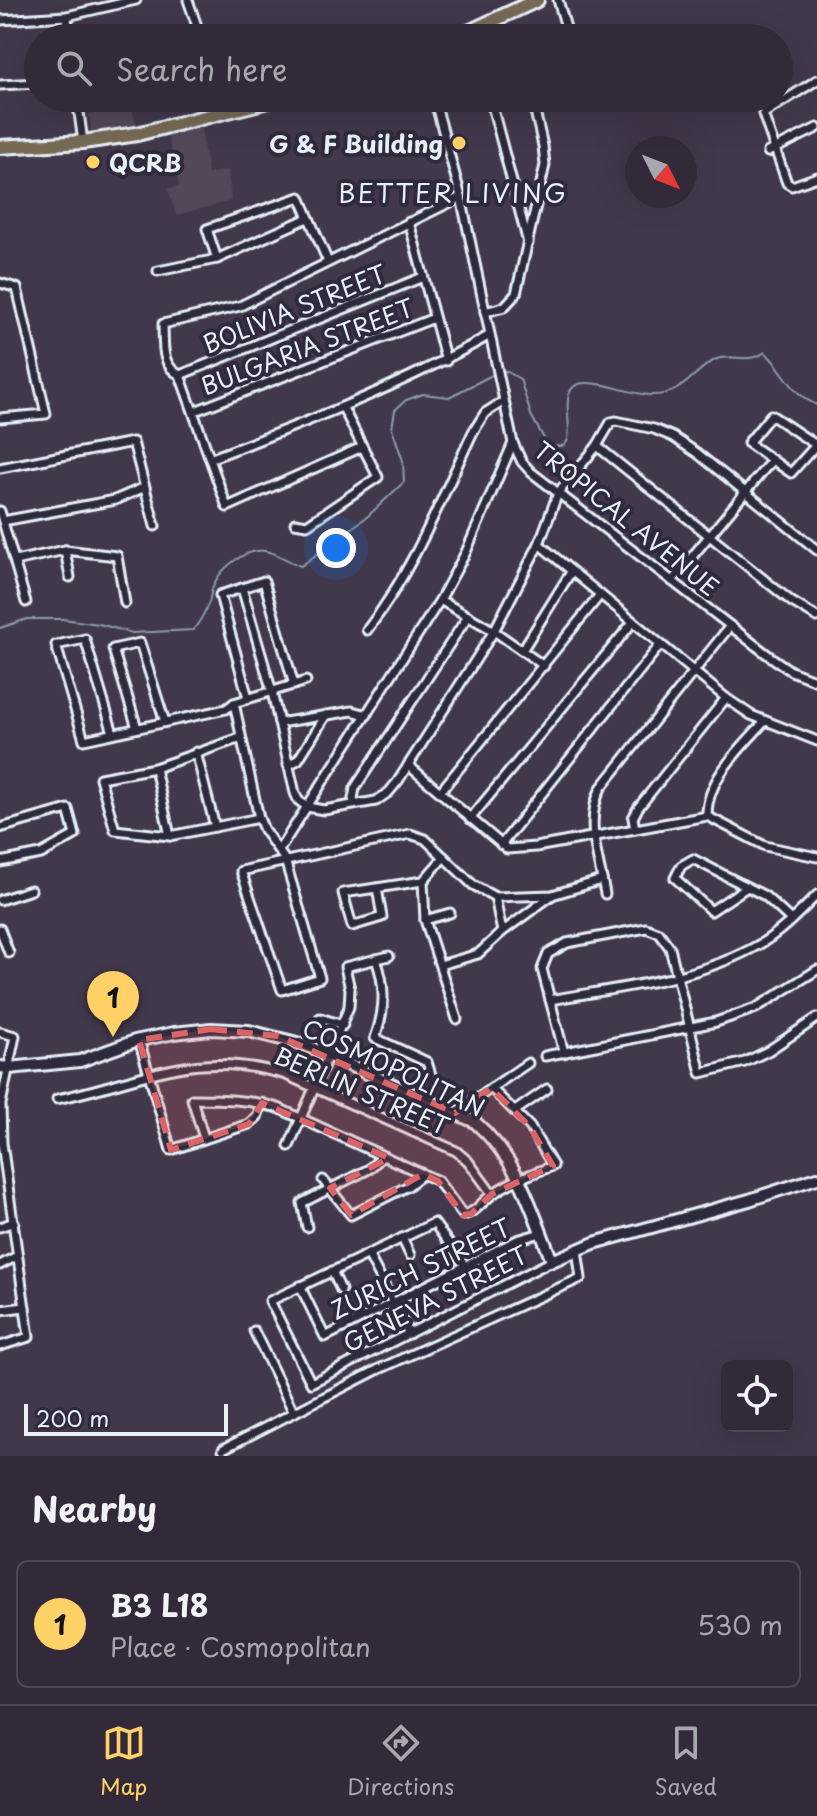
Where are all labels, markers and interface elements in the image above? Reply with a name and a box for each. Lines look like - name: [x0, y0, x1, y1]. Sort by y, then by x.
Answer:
- search box: [24, 24, 793, 112]
- icon: search: [52, 46, 96, 90]
- text: Search here: [116, 46, 288, 91]
- place label: G & F Building: [269, 125, 443, 161]
- marker: G & F Building: [450, 134, 468, 152]
- north arrow: [625, 136, 697, 208]
- place label: QCRB: [109, 144, 181, 180]
- marker: QCRB: [84, 153, 102, 171]
- district label: BETTER LIVING: [338, 173, 568, 212]
- street label: BOLIVIA STREET: [197, 255, 392, 361]
- street label: BULGARIA STREET: [195, 289, 419, 403]
- street label: TROPICAL AVENUE: [527, 432, 727, 604]
- your location: [316, 528, 356, 568]
- pin: 1: [87, 971, 139, 1037]
- street label: COSMOPOLITAN: [297, 1009, 491, 1125]
- street label: BERLIN STREET: [269, 1037, 456, 1143]
- street label: ZURICH STREET: [323, 1208, 517, 1327]
- street label: GENEVA STREET: [336, 1236, 534, 1360]
- map controls: [721, 1360, 793, 1432]
- button: locate: [721, 1360, 793, 1432]
- scale bar: [24, 1400, 228, 1436]
- text: 200 m: [36, 1401, 109, 1434]
- text: Nearby: [32, 1482, 157, 1534]
- text: B3 L18: [110, 1582, 209, 1627]
- text: 1: [54, 1605, 66, 1644]
- text: 530 m: [697, 1605, 783, 1644]
- text: Place · Cosmopolitan: [110, 1627, 371, 1666]
- tab: Map: [100, 1721, 147, 1802]
- tab: Directions: [347, 1721, 454, 1802]
- tab: Saved: [654, 1721, 717, 1802]

